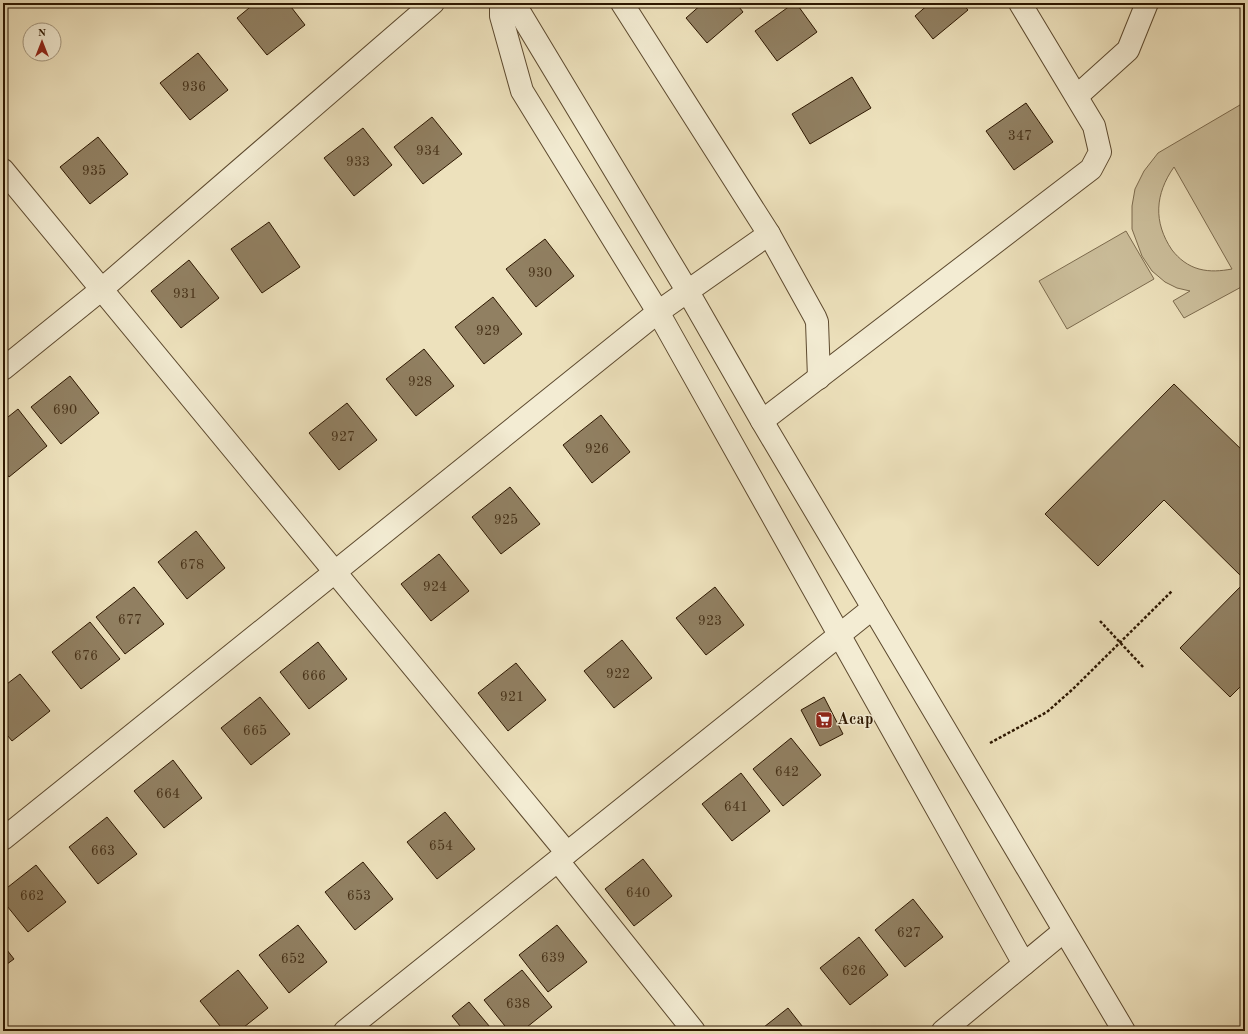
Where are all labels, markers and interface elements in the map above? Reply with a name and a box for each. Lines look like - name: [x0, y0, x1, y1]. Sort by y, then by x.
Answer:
- north arrow: [22, 22, 62, 62]
- text: N: [38, 28, 47, 39]
- house number: 936: [182, 80, 206, 94]
- house number: 347: [1008, 129, 1032, 143]
- house number: 934: [416, 144, 440, 158]
- house number: 933: [346, 155, 370, 169]
- house number: 935: [82, 164, 106, 178]
- house number: 930: [528, 266, 552, 280]
- house number: 931: [173, 287, 197, 301]
- house number: 929: [476, 324, 500, 338]
- house number: 928: [408, 375, 432, 389]
- house number: 690: [53, 403, 77, 417]
- house number: 927: [331, 430, 355, 444]
- house number: 926: [585, 442, 609, 456]
- house number: 925: [494, 513, 518, 527]
- house number: 678: [180, 558, 204, 572]
- house number: 924: [423, 580, 447, 594]
- house number: 677: [118, 613, 142, 627]
- house number: 923: [698, 614, 722, 628]
- house number: 676: [74, 649, 98, 663]
- house number: 922: [606, 667, 630, 681]
- house number: 666: [302, 669, 326, 683]
- house number: 921: [500, 690, 524, 704]
- supermarket icon: Асар: [814, 710, 834, 730]
- place label: Асар: [837, 712, 873, 728]
- house number: 665: [243, 724, 267, 738]
- house number: 642: [775, 765, 799, 779]
- house number: 664: [156, 787, 180, 801]
- house number: 641: [724, 800, 748, 814]
- house number: 654: [429, 839, 453, 853]
- house number: 663: [91, 844, 115, 858]
- house number: 640: [626, 886, 650, 900]
- house number: 662: [20, 889, 44, 903]
- house number: 653: [347, 889, 371, 903]
- house number: 627: [897, 926, 921, 940]
- house number: 639: [541, 951, 565, 965]
- house number: 652: [281, 952, 305, 966]
- house number: 626: [842, 964, 866, 978]
- house number: 638: [506, 997, 530, 1011]

